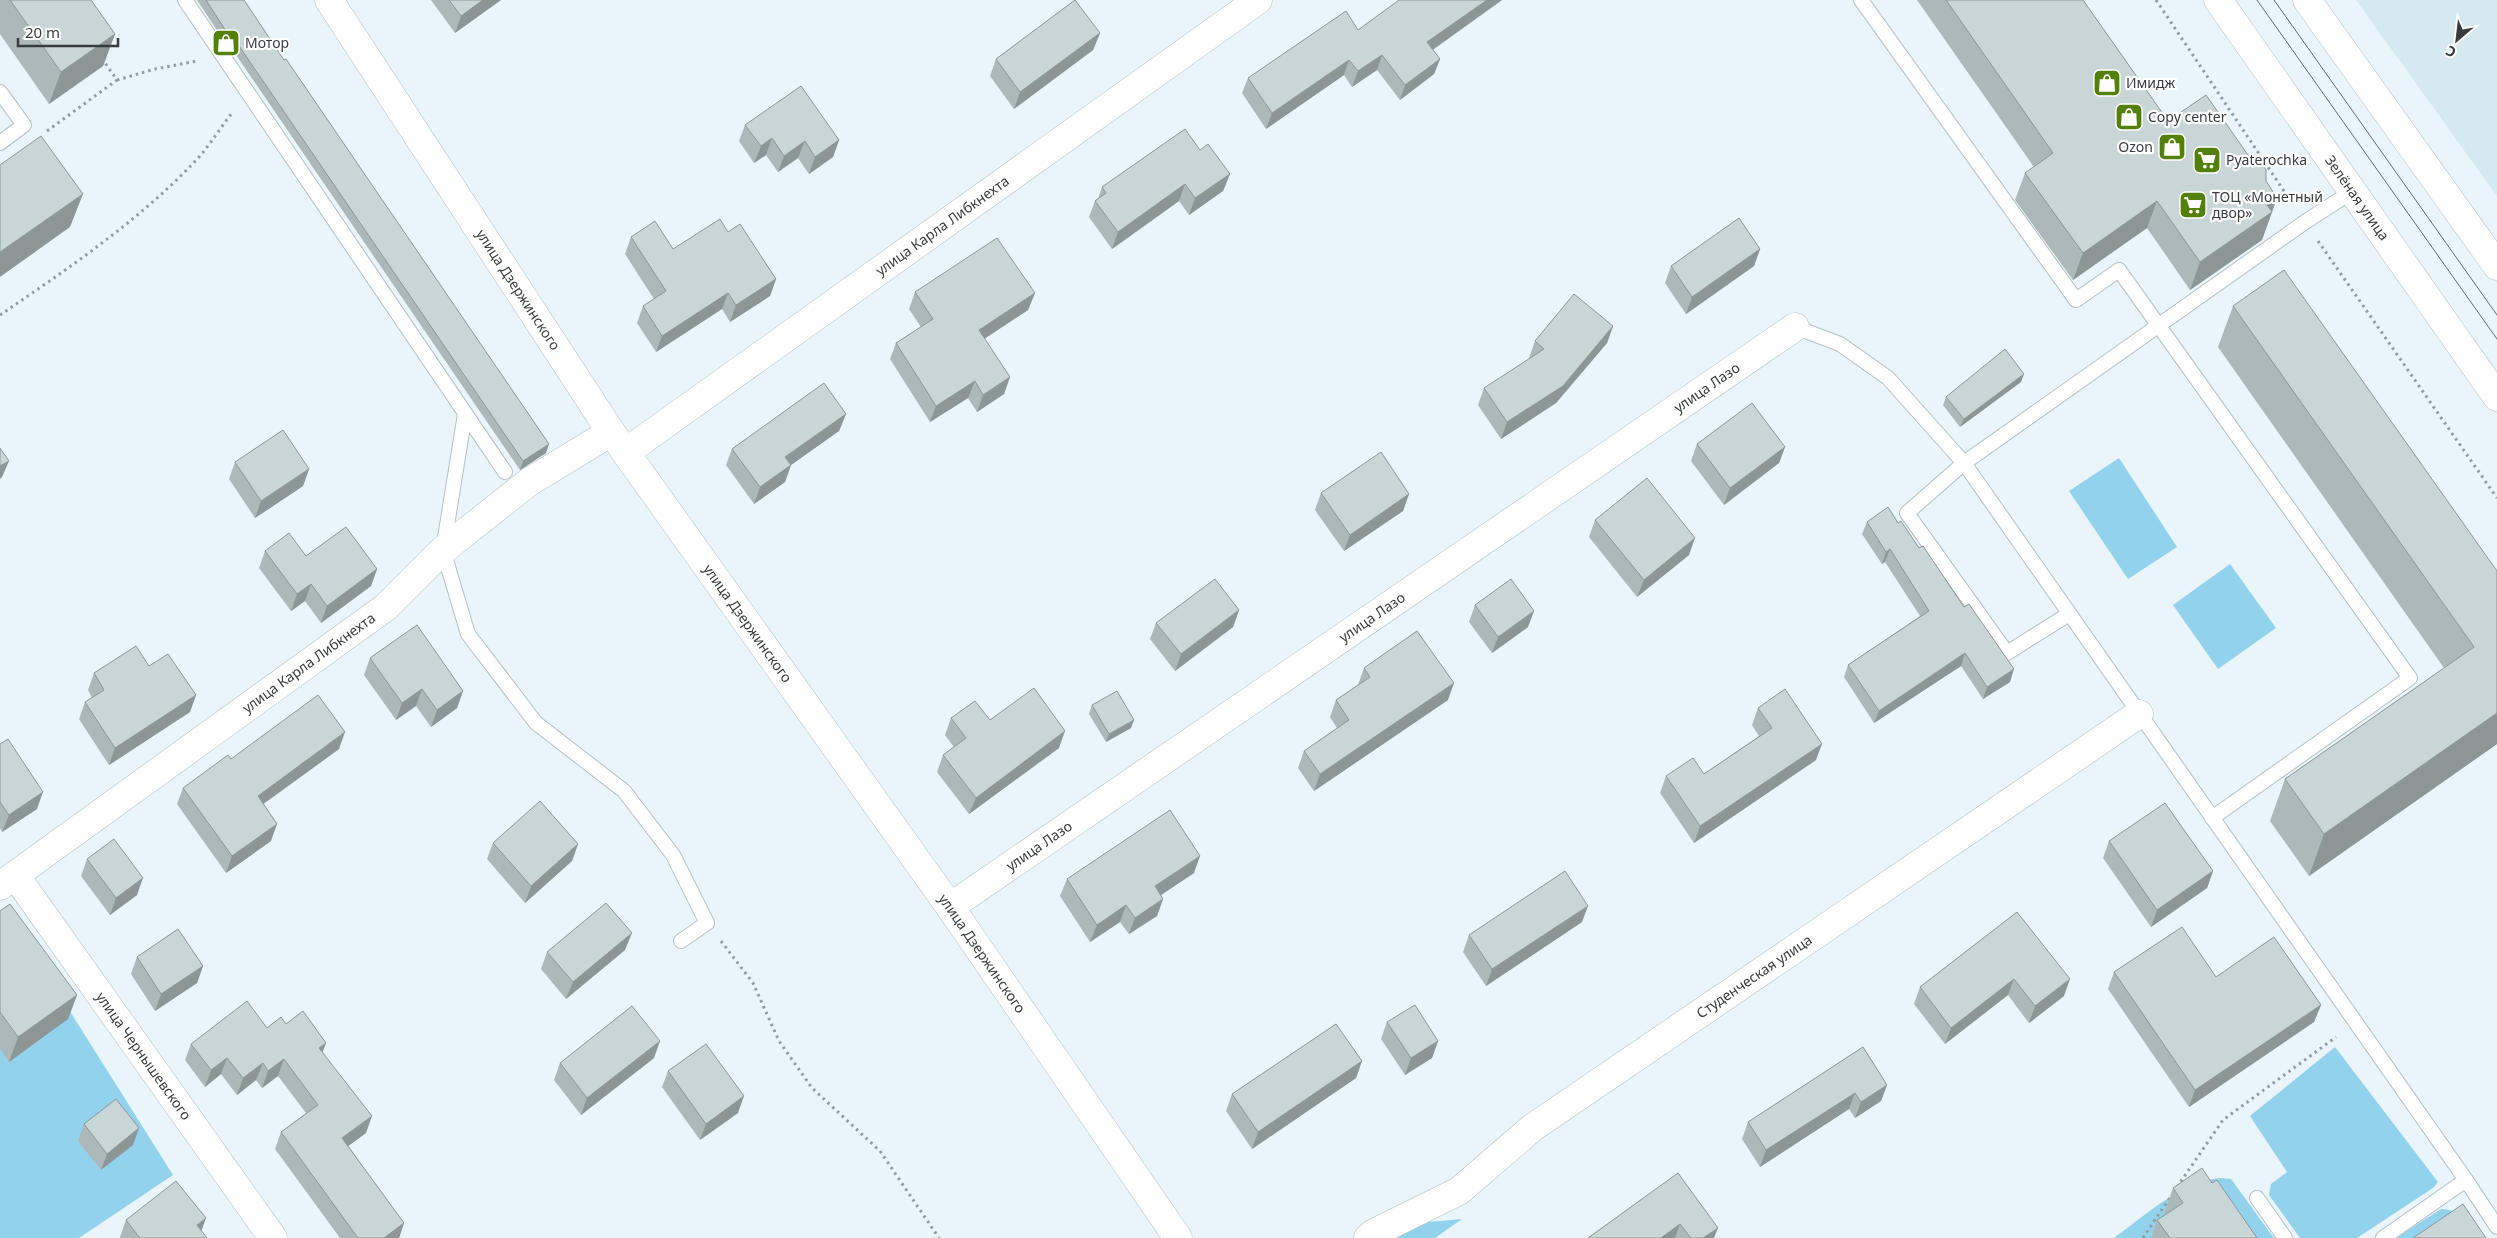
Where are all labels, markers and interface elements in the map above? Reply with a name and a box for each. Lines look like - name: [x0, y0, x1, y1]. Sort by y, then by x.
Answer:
- scale bar: [18, 15, 118, 47]
- north arrow: [2432, 15, 2482, 65]
- text: 20 m: [25, 22, 60, 42]
- shop icon: Мотор: [211, 28, 241, 58]
- place label: Мотор: [245, 33, 289, 52]
- text: С: [2442, 41, 2459, 62]
- shop icon: Имидж: [2092, 68, 2122, 98]
- place label: Имидж: [2126, 73, 2176, 92]
- shop icon: Copy center: [2114, 102, 2144, 132]
- place label: Copy center: [2148, 107, 2227, 126]
- shop icon: Ozon: [2157, 132, 2187, 162]
- place label: Ozon: [2118, 137, 2153, 156]
- supermarket icon: Pyaterochka: [2192, 145, 2222, 175]
- place label: Pyaterochka: [2226, 150, 2307, 169]
- street label: Зелёная улица: [2321, 152, 2394, 244]
- street label: улица Карла Либкнехта: [872, 171, 1013, 279]
- place label: ТОЦ «Монетный двор»: [2212, 187, 2323, 222]
- supermarket icon: ТОЦ «Монетный двор»: [2178, 190, 2208, 220]
- street label: улица Дзержинского: [472, 225, 565, 354]
- street label: улица Лазо: [1670, 358, 1743, 416]
- street label: улица Дзержинского: [699, 560, 797, 686]
- street label: улица Лазо: [1335, 587, 1409, 646]
- street label: улица Карла Либкнехта: [238, 608, 379, 717]
- street label: улица Лазо: [1002, 816, 1076, 875]
- street label: улица Дзержинского: [935, 890, 1030, 1017]
- street label: Студенческая улица: [1692, 930, 1815, 1022]
- street label: улица Чернышевского: [92, 988, 196, 1124]

